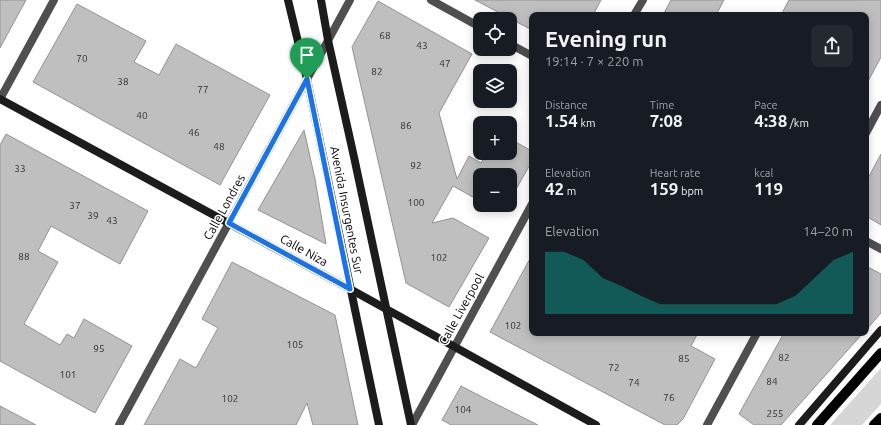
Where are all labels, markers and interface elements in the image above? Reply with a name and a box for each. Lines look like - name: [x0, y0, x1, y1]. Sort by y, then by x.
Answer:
- map controls: [473, 12, 517, 212]
- button: locate: [473, 12, 517, 56]
- button: share: [811, 25, 853, 67]
- text: Evening run: [545, 26, 667, 51]
- house number: 68: [379, 30, 391, 41]
- pin: [290, 38, 324, 79]
- house number: 43: [416, 40, 428, 51]
- icon: arrive: [296, 44, 318, 66]
- house number: 70: [76, 53, 88, 64]
- text: 19:14 · 7 × 220 m: [545, 54, 644, 68]
- house number: 47: [439, 58, 451, 69]
- button: layers: [473, 64, 517, 108]
- house number: 82: [371, 66, 383, 77]
- house number: 38: [117, 76, 129, 87]
- house number: 77: [197, 84, 209, 95]
- text: Distance: [545, 99, 588, 111]
- text: Time: [650, 99, 674, 111]
- text: Pace: [754, 99, 778, 111]
- house number: 40: [136, 110, 148, 121]
- text: 1.54: [545, 111, 578, 130]
- text: 7:08: [650, 111, 683, 130]
- text: 4:38: [754, 111, 787, 130]
- button: +: [473, 116, 517, 160]
- text: km: [578, 117, 596, 129]
- text: /km: [787, 117, 809, 129]
- house number: 86: [400, 120, 412, 131]
- house number: 46: [188, 127, 200, 138]
- house number: 48: [213, 141, 225, 152]
- street label: Avenida Insurgentes Sur: [328, 145, 366, 275]
- house number: 92: [410, 160, 422, 171]
- house number: 33: [14, 163, 26, 174]
- text: Elevation: [545, 167, 591, 179]
- text: Heart rate: [650, 167, 700, 179]
- text: kcal: [754, 167, 773, 179]
- button: −: [473, 168, 517, 212]
- street label: Calle Londres: [201, 172, 247, 242]
- text: 42: [545, 179, 564, 198]
- text: 159: [650, 179, 678, 198]
- text: 119: [754, 179, 783, 198]
- text: m: [564, 185, 576, 197]
- text: bpm: [678, 185, 703, 197]
- house number: 100: [408, 197, 425, 208]
- house number: 37: [69, 200, 81, 211]
- house number: 39: [87, 210, 99, 221]
- house number: 43: [106, 215, 118, 226]
- text: Elevation: [545, 224, 599, 238]
- text: 14–20 m: [803, 224, 853, 238]
- street label: Calle Niza: [278, 232, 330, 268]
- house number: 88: [18, 251, 30, 262]
- house number: 102: [431, 252, 447, 263]
- street label: Calle Liverpool: [436, 271, 486, 347]
- house number: 102: [505, 320, 521, 331]
- house number: 105: [287, 339, 303, 350]
- house number: 95: [93, 343, 105, 354]
- house number: 82: [778, 352, 790, 363]
- house number: 85: [678, 353, 690, 364]
- house number: 72: [608, 362, 620, 373]
- house number: 101: [60, 369, 76, 380]
- house number: 84: [766, 376, 778, 387]
- house number: 74: [628, 377, 640, 388]
- house number: 76: [663, 392, 675, 403]
- house number: 102: [222, 393, 238, 404]
- house number: 104: [455, 404, 472, 415]
- house number: 255: [767, 408, 783, 419]

